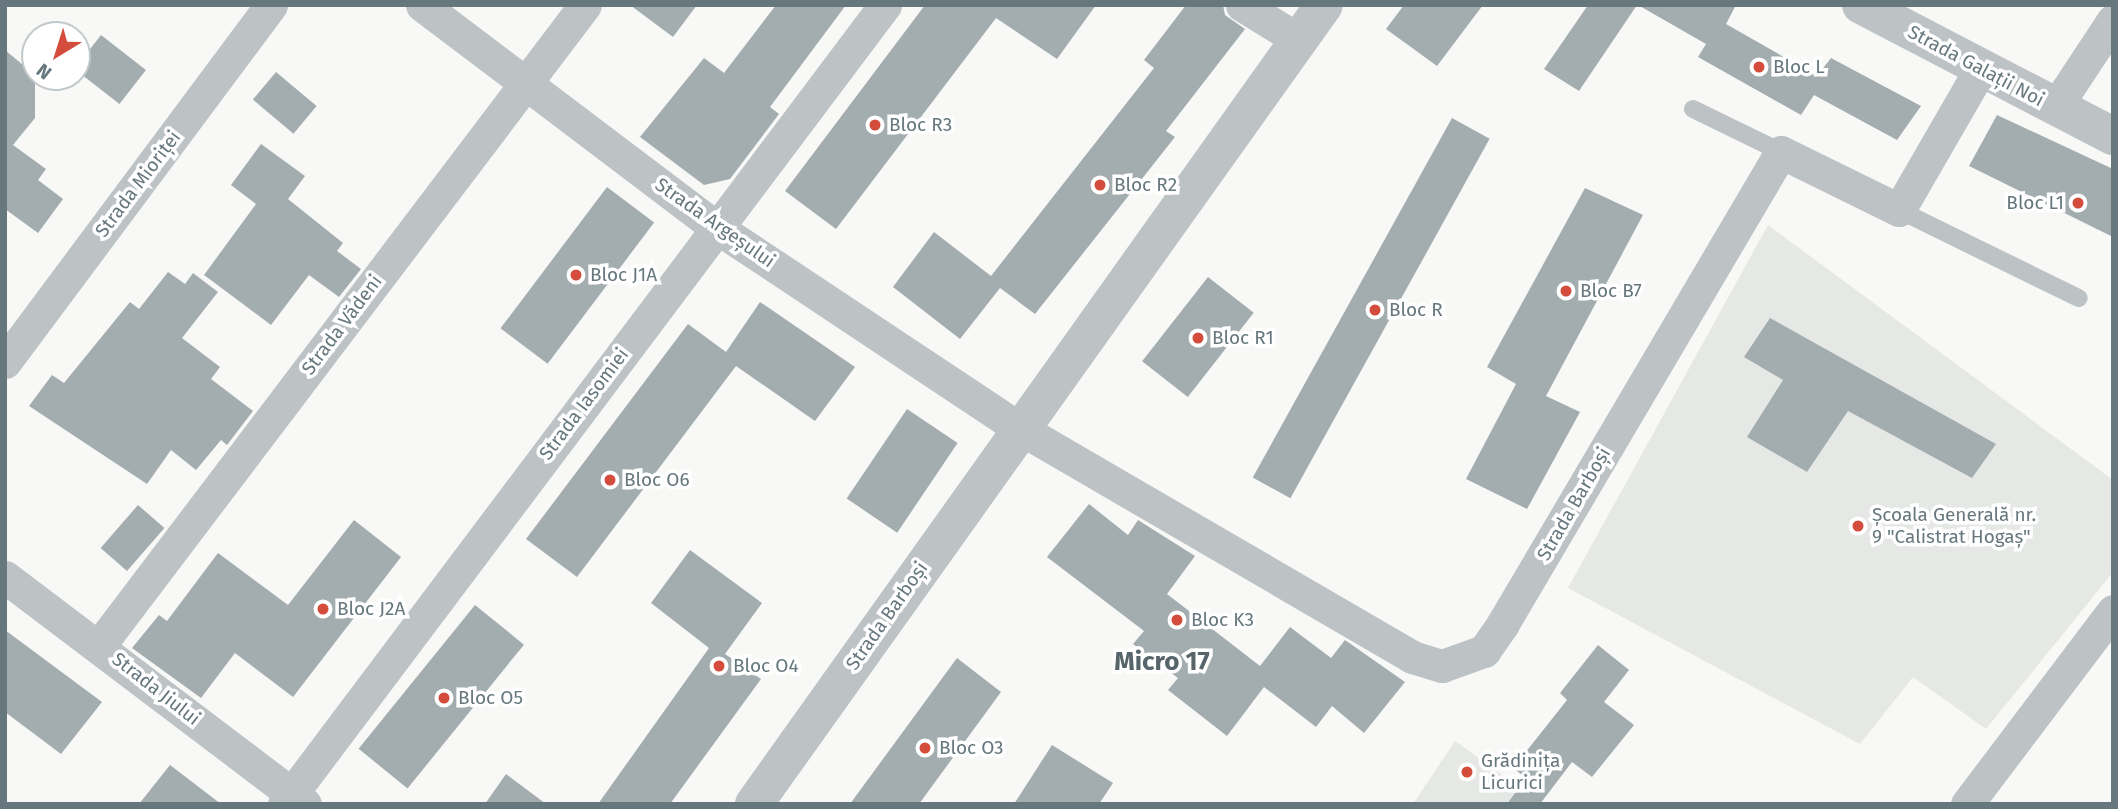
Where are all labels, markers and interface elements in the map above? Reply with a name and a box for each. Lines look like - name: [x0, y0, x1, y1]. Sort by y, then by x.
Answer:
- north arrow: [21, 21, 91, 91]
- street label: Strada Galații Noi: [1904, 21, 2048, 111]
- place label: Bloc L: [1773, 56, 1825, 78]
- text: N: [32, 58, 56, 84]
- marker: Bloc L: [1751, 59, 1767, 75]
- place label: Bloc R3: [889, 114, 952, 136]
- marker: Bloc R3: [867, 117, 883, 133]
- street label: Strada Mioriței: [91, 126, 185, 242]
- street label: Strada Argeșului: [651, 173, 779, 273]
- place label: Bloc R2: [1114, 174, 1177, 196]
- marker: Bloc R2: [1092, 177, 1108, 193]
- place label: Bloc L1: [2006, 192, 2064, 214]
- marker: Bloc L1: [2070, 195, 2086, 211]
- place label: Bloc J1A: [590, 264, 657, 286]
- marker: Bloc J1A: [568, 267, 584, 283]
- street label: Strada Vădeni: [297, 271, 387, 379]
- place label: Bloc B7: [1580, 280, 1642, 302]
- marker: Bloc B7: [1558, 283, 1574, 299]
- place label: Bloc R: [1389, 299, 1443, 321]
- marker: Bloc R: [1367, 302, 1383, 318]
- place label: Bloc R1: [1212, 327, 1274, 349]
- marker: Bloc R1: [1190, 330, 1206, 346]
- street label: Strada Iasomiei: [535, 344, 633, 464]
- street label: Strada Barboși: [1532, 443, 1616, 565]
- place label: Bloc O6: [624, 469, 690, 491]
- marker: Bloc O6: [602, 472, 618, 488]
- place label: Școala Generală nr. 9 "Calistrat Hogaș": [1872, 504, 2036, 548]
- marker: Școala Generală nr. 9 "Calistrat Hogaș": [1850, 518, 1866, 534]
- street label: Strada Barboși: [841, 558, 933, 674]
- place label: Bloc J2A: [337, 598, 405, 620]
- marker: Bloc J2A: [315, 601, 331, 617]
- place label: Bloc K3: [1191, 609, 1254, 631]
- marker: Bloc K3: [1169, 612, 1185, 628]
- district label: Micro 17: [1114, 646, 1210, 678]
- street label: Strada Jiului: [108, 648, 204, 730]
- place label: Bloc O4: [733, 655, 798, 677]
- marker: Bloc O4: [711, 658, 727, 674]
- place label: Bloc O5: [458, 687, 523, 709]
- marker: Bloc O5: [436, 690, 452, 706]
- place label: Bloc O3: [939, 737, 1003, 759]
- marker: Bloc O3: [917, 740, 933, 756]
- place label: Grădinița Licurici: [1481, 750, 1560, 794]
- marker: Grădinița Licurici: [1459, 764, 1475, 780]

